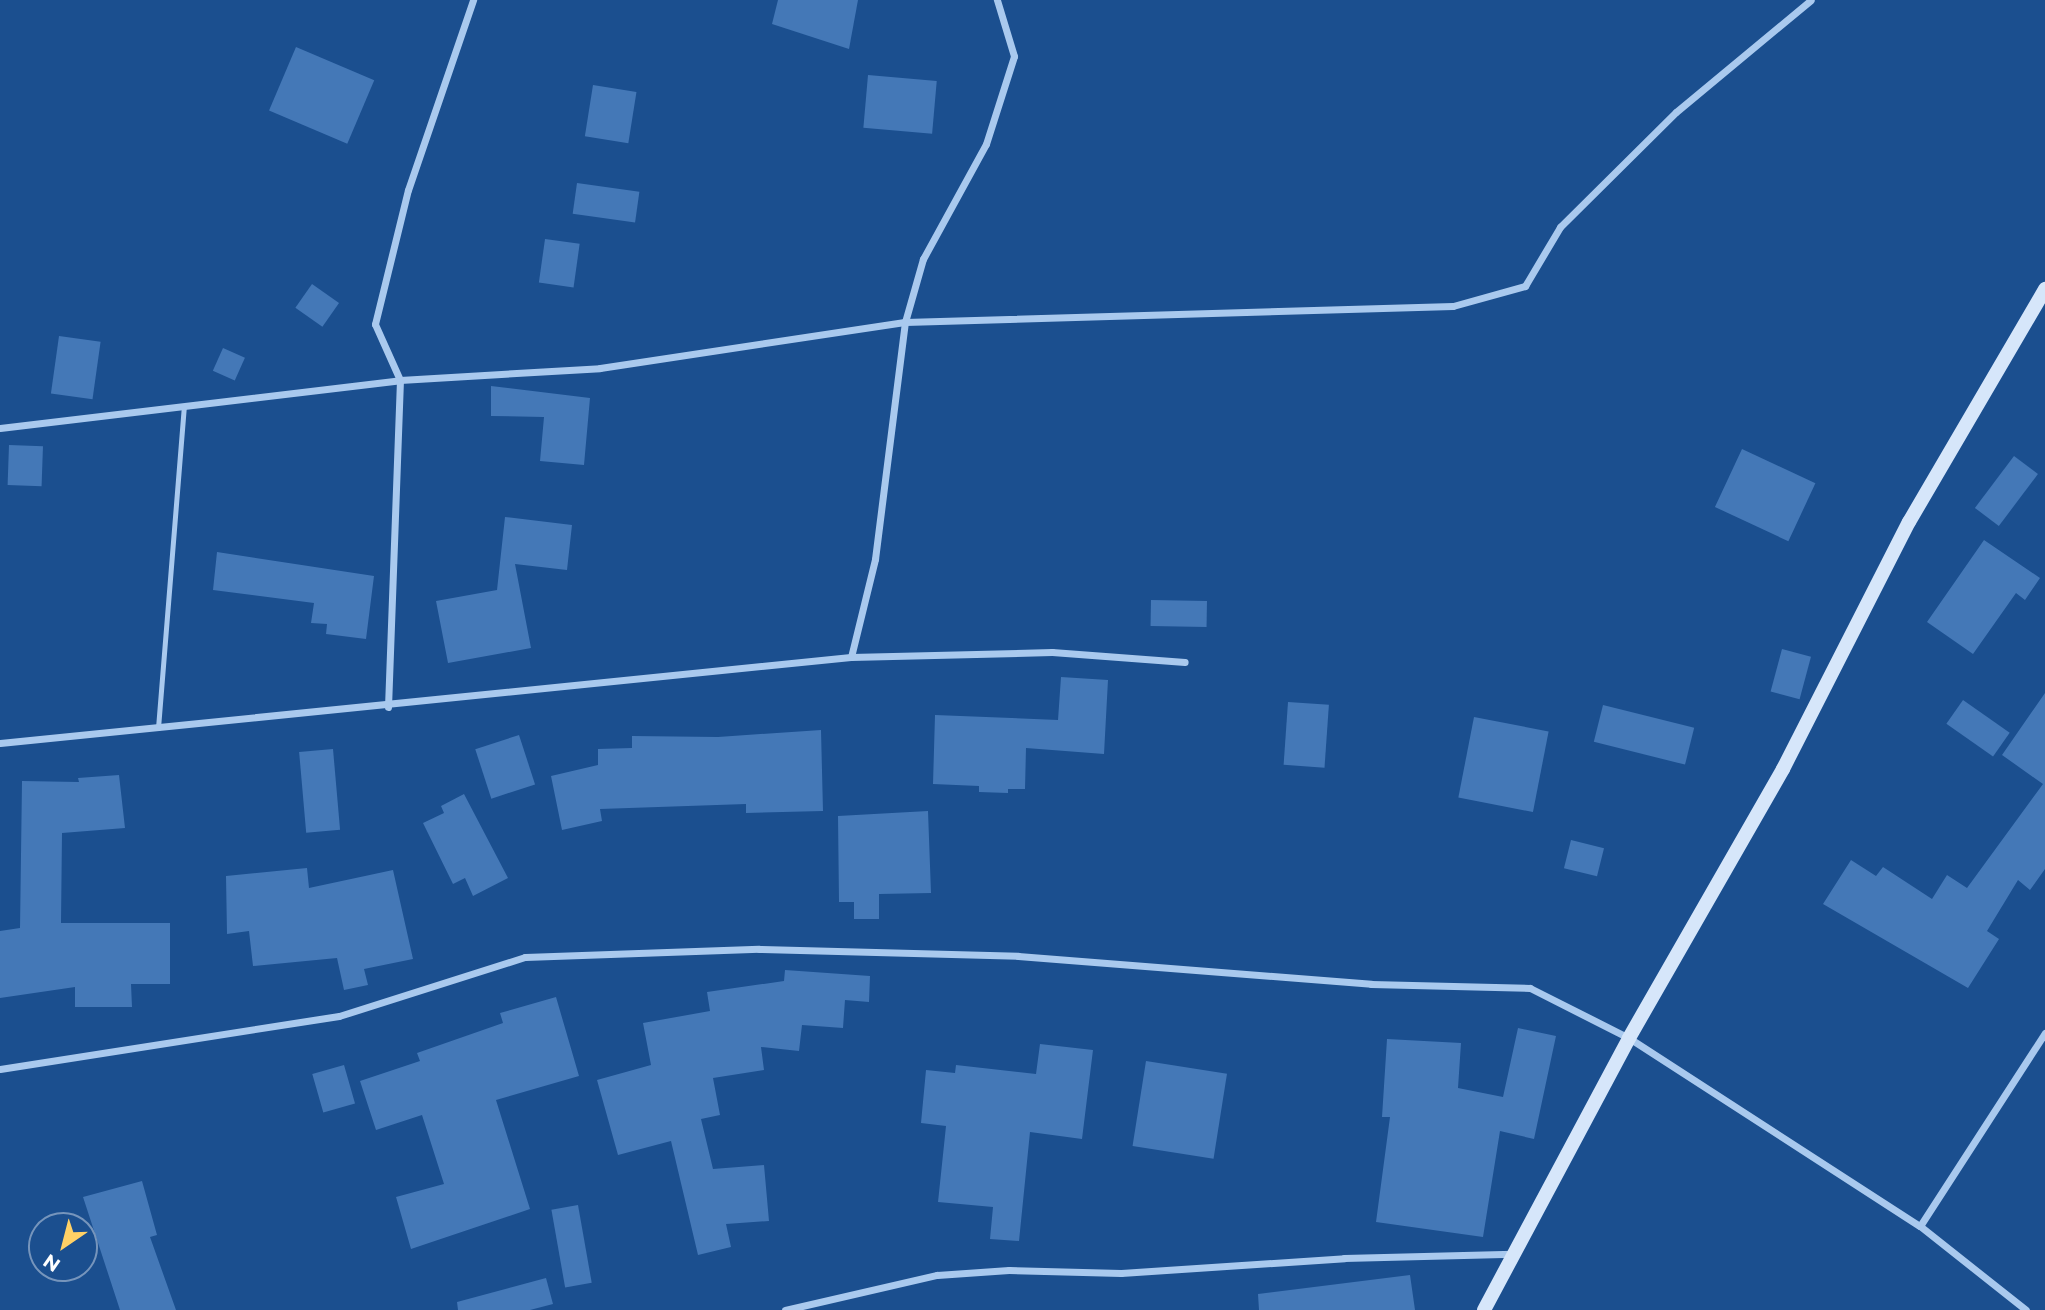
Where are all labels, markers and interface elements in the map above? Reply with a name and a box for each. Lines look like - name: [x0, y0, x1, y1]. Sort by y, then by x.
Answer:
- north arrow: [28, 1212, 98, 1282]
- text: N: [39, 1249, 65, 1277]

